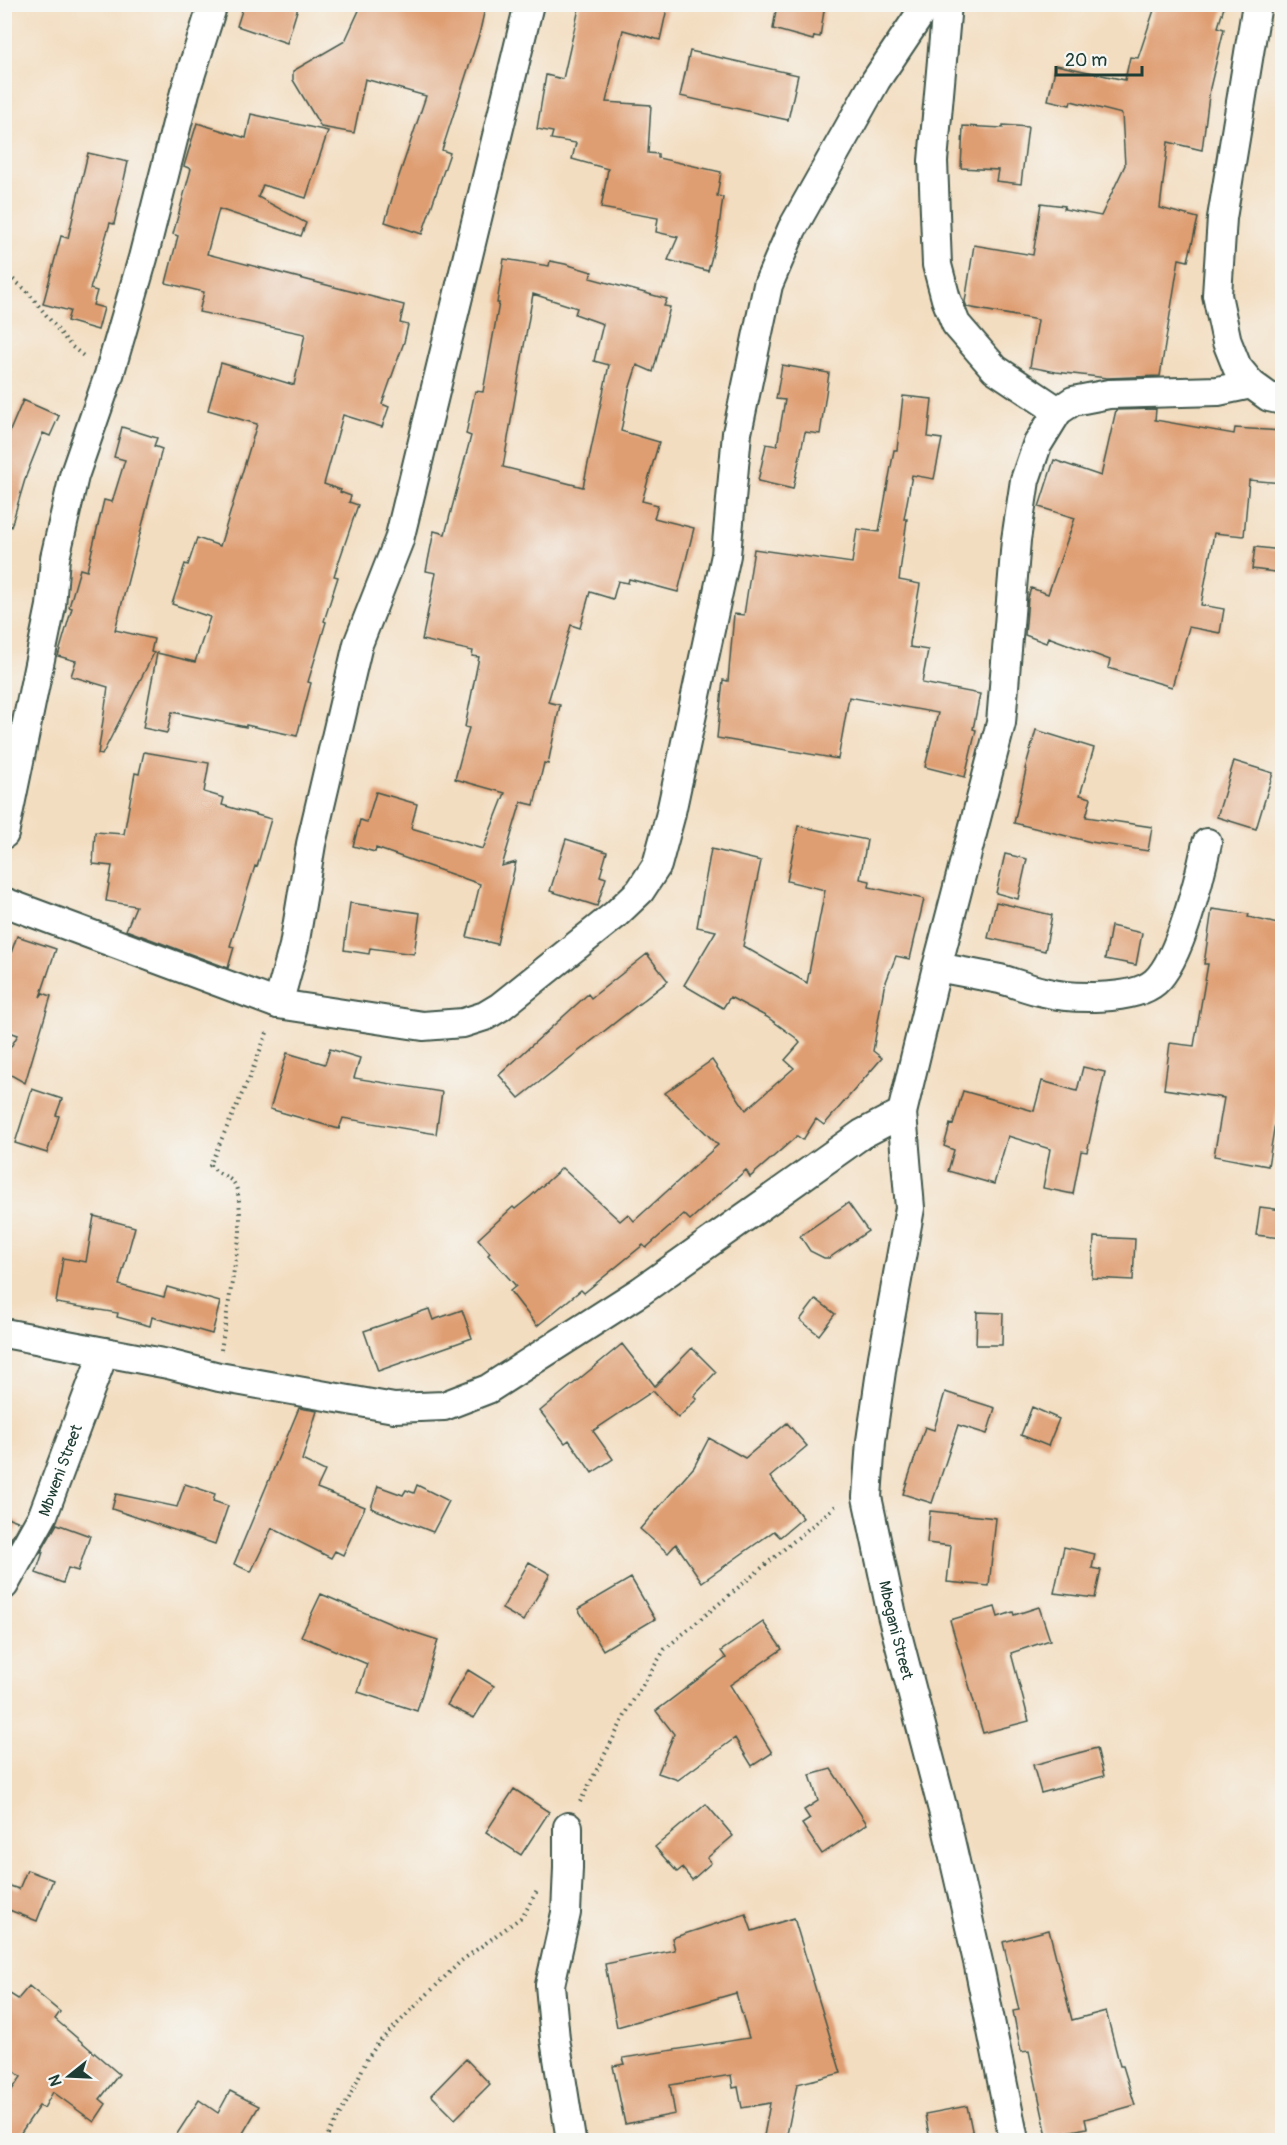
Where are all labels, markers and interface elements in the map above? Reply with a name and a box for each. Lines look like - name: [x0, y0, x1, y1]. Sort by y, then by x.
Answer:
- scale bar: [1056, 39, 1142, 77]
- text: 20 m: [1065, 49, 1107, 72]
- street label: Mbweni Street: [34, 1421, 87, 1519]
- street label: Mbegani Street: [874, 1579, 918, 1682]
- north arrow: [39, 2046, 99, 2106]
- text: N: [44, 2072, 67, 2089]

